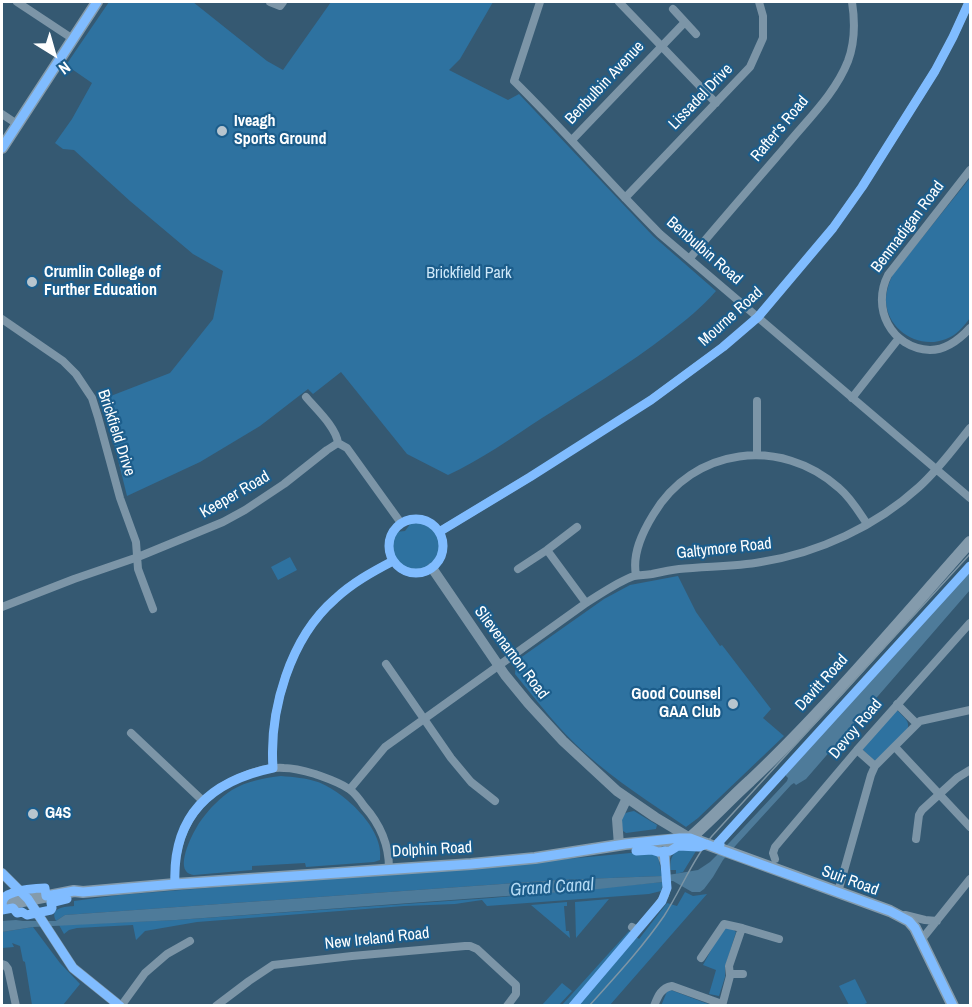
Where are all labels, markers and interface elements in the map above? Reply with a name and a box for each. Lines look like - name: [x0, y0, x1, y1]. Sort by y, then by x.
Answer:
- north arrow: [24, 24, 84, 84]
- street label: Benbulbin Avenue: [561, 37, 649, 129]
- text: N: [54, 57, 75, 80]
- street label: Lissadel Drive: [665, 60, 737, 134]
- street label: Rafter's Road: [747, 92, 813, 166]
- place label: Iveagh Sports Ground: [234, 112, 327, 150]
- marker: Iveagh Sports Ground: [215, 124, 229, 138]
- street label: Benmadigan Road: [867, 178, 949, 276]
- street label: Benbulbin Road: [662, 213, 746, 289]
- place label: Crumlin College of Further Education: [44, 263, 161, 301]
- park label: Brickfield Park: [426, 264, 512, 284]
- marker: Crumlin College of Further Education: [25, 275, 39, 289]
- street label: Mourne Road: [695, 283, 767, 351]
- street label: Brickfield Drive: [93, 387, 139, 479]
- street label: Keeper Road: [197, 467, 273, 523]
- street label: Galtymore Road: [675, 534, 773, 564]
- street label: Slievenamon Road: [470, 603, 552, 703]
- street label: Davitt Road: [792, 651, 852, 715]
- place label: Good Counsel GAA Club: [631, 685, 721, 723]
- street label: Devoy Road: [825, 695, 887, 763]
- marker: Good Counsel GAA Club: [726, 697, 740, 711]
- place label: G4S: [45, 804, 71, 824]
- marker: G4S: [26, 807, 40, 821]
- street label: Dolphin Road: [391, 838, 473, 862]
- street label: Suir Road: [819, 862, 881, 900]
- water label: Grand Canal: [510, 874, 594, 902]
- street label: New Ireland Road: [324, 924, 430, 954]

